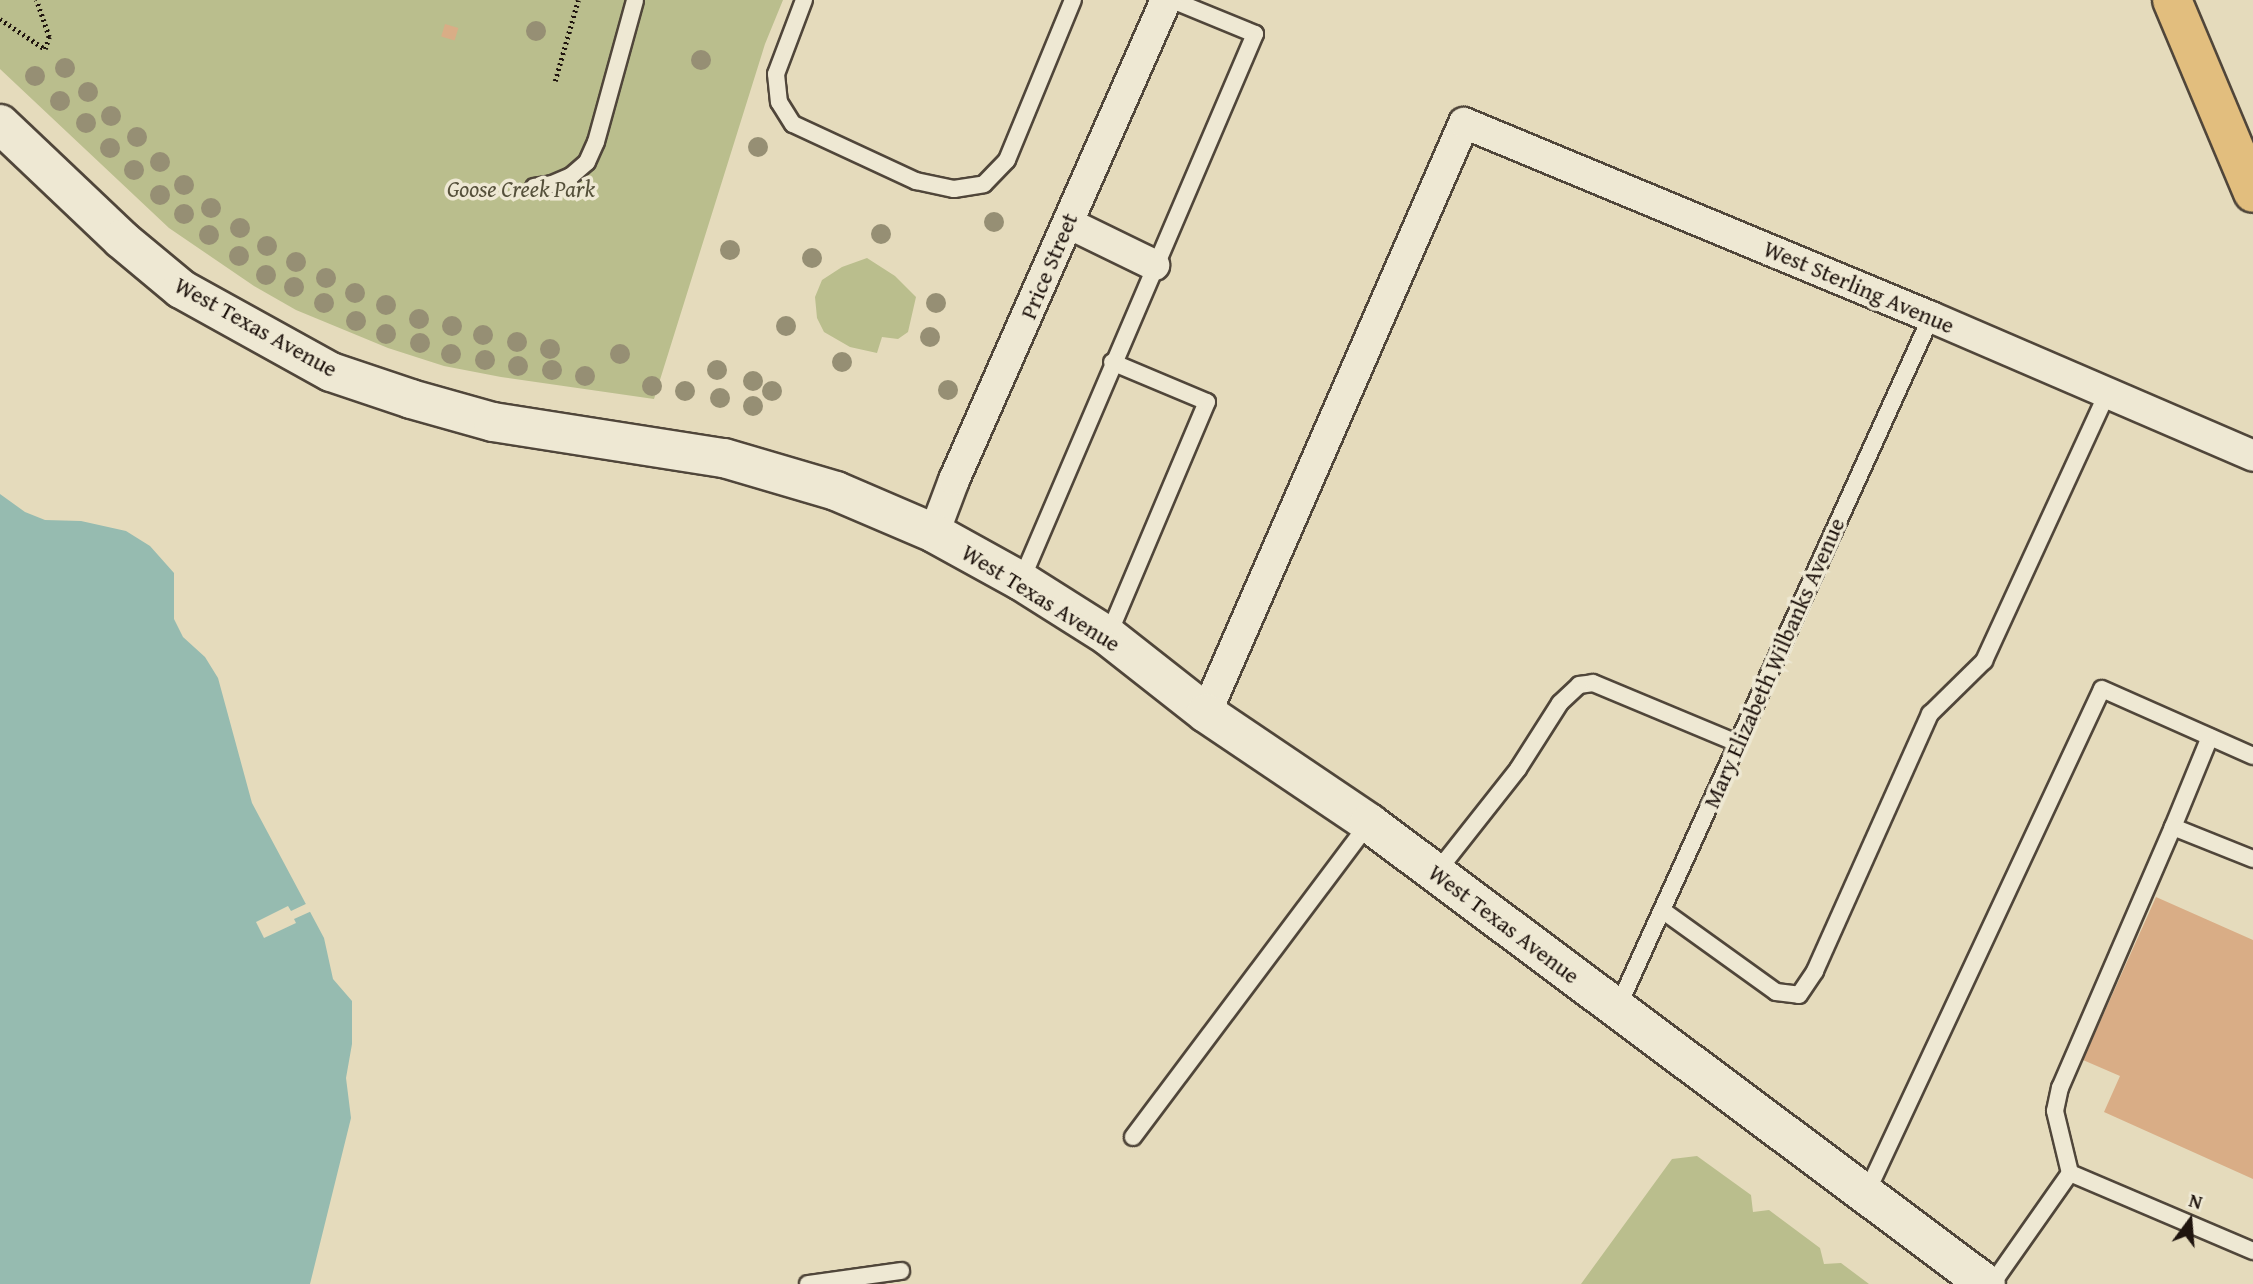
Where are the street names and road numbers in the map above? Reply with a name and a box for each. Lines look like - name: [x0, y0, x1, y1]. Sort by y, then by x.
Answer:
- street label: Price Street: [1014, 209, 1084, 323]
- street label: West Sterling Avenue: [1760, 234, 1958, 340]
- street label: West Texas Avenue: [170, 271, 342, 383]
- street label: Mary Elizabeth Wilbanks Avenue: [1697, 514, 1851, 812]
- street label: West Texas Avenue: [957, 538, 1125, 658]
- street label: West Texas Avenue: [1423, 858, 1585, 990]

